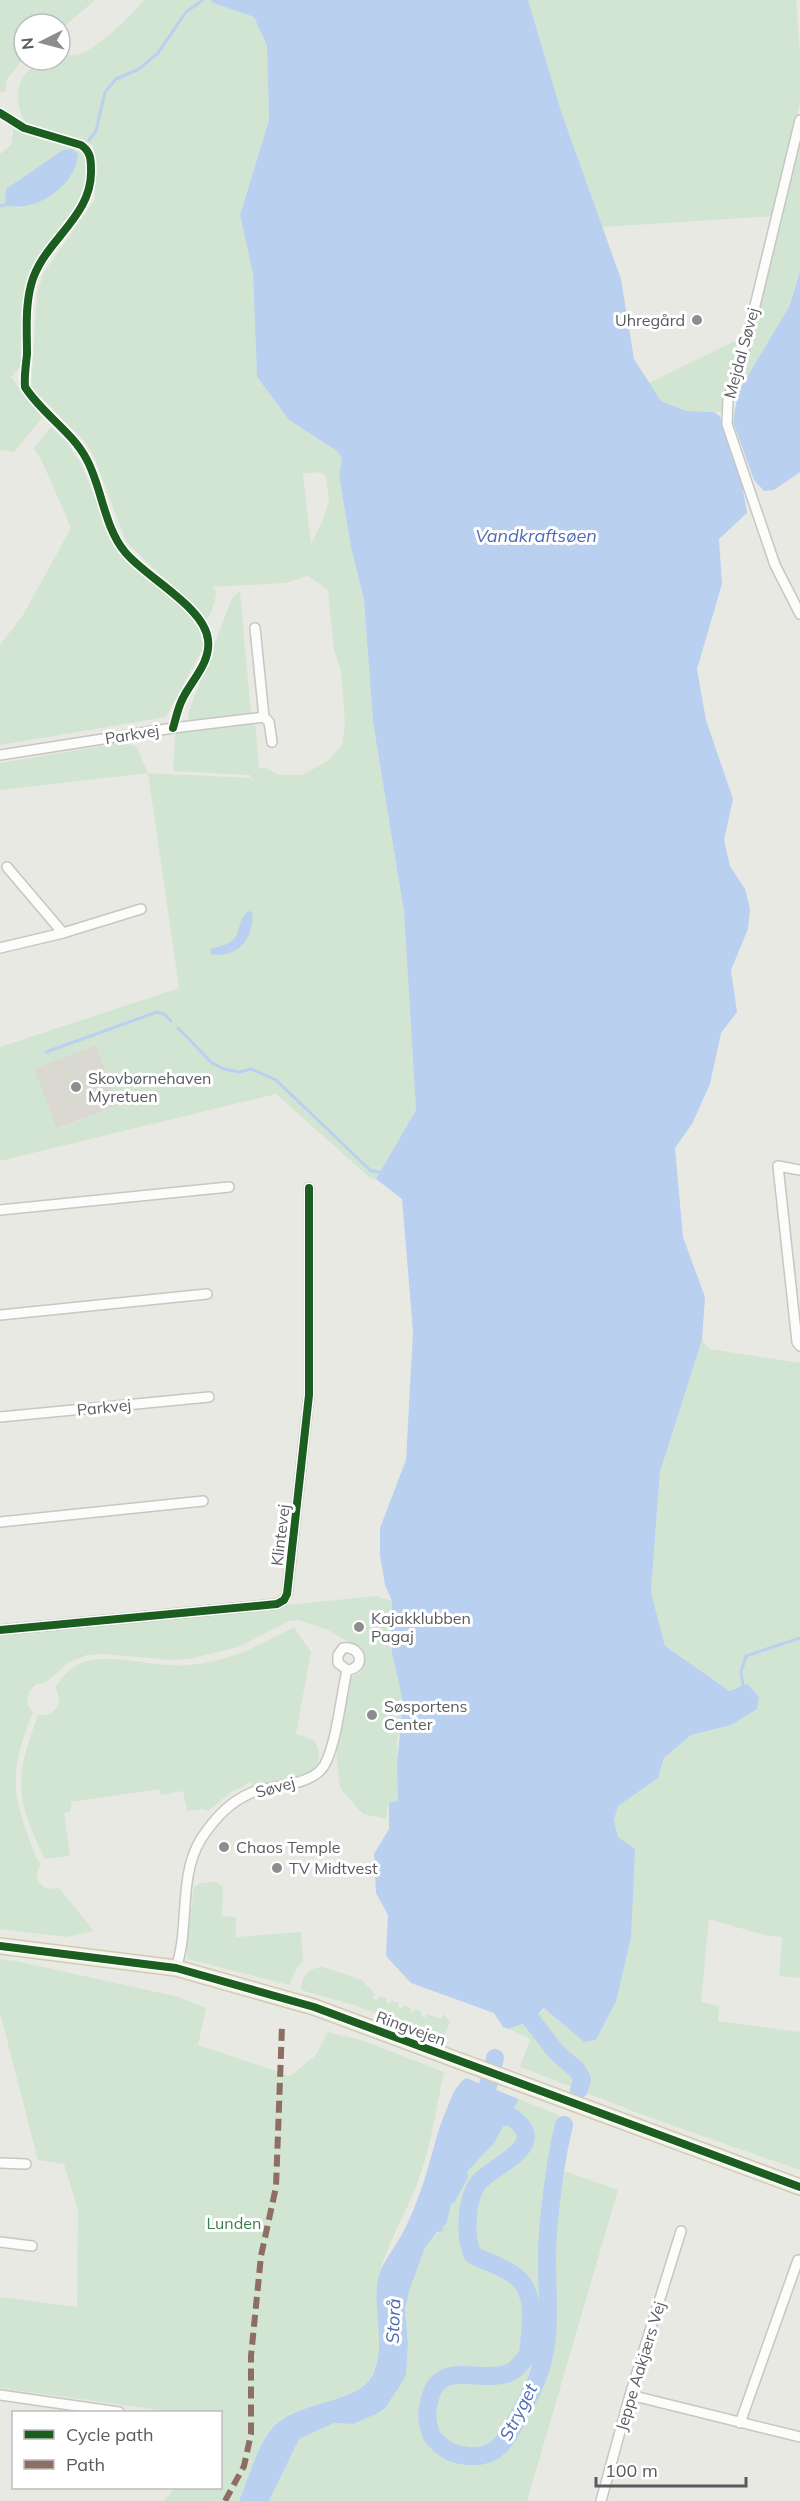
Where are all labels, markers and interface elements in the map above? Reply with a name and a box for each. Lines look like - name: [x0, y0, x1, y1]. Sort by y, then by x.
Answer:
- north arrow: [12, 12, 72, 72]
- text: N: [17, 37, 38, 51]
- street label: Mejdal Søvej: [719, 305, 763, 401]
- place label: Uhregård: [615, 310, 685, 330]
- marker: Uhregård: [690, 313, 704, 327]
- water label: Vandkraftsøen: [475, 524, 597, 547]
- street label: Parkvej: [104, 720, 160, 748]
- place label: Skovbørnehaven Myretuen: [88, 1068, 212, 1106]
- marker: Skovbørnehaven Myretuen: [69, 1080, 83, 1094]
- street label: Parkvej: [76, 1394, 132, 1420]
- street label: Klintevej: [266, 1503, 294, 1567]
- place label: Kajakklubben Pagaj: [371, 1608, 471, 1646]
- marker: Kajakklubben Pagaj: [352, 1620, 366, 1634]
- place label: Søsportens Center: [384, 1696, 468, 1734]
- marker: Søsportens Center: [365, 1708, 379, 1722]
- street label: Søvej: [253, 1772, 297, 1802]
- place label: Chaos Temple: [236, 1837, 340, 1857]
- marker: Chaos Temple: [217, 1840, 231, 1854]
- place label: TV Midtvest: [289, 1858, 378, 1878]
- marker: TV Midtvest: [270, 1861, 284, 1875]
- street label: Ringvejen: [373, 2006, 449, 2050]
- park label: Lunden: [207, 2213, 261, 2233]
- water label: Storå: [381, 2298, 405, 2344]
- street label: Jeppe Aakjærs Vej: [611, 2299, 669, 2433]
- water label: Stryget: [494, 2379, 542, 2444]
- legend: [12, 2411, 222, 2489]
- text: Cycle path: [66, 2423, 153, 2446]
- scale bar: [596, 2450, 746, 2488]
- text: Path: [66, 2453, 105, 2476]
- text: 100 m: [605, 2459, 658, 2482]

